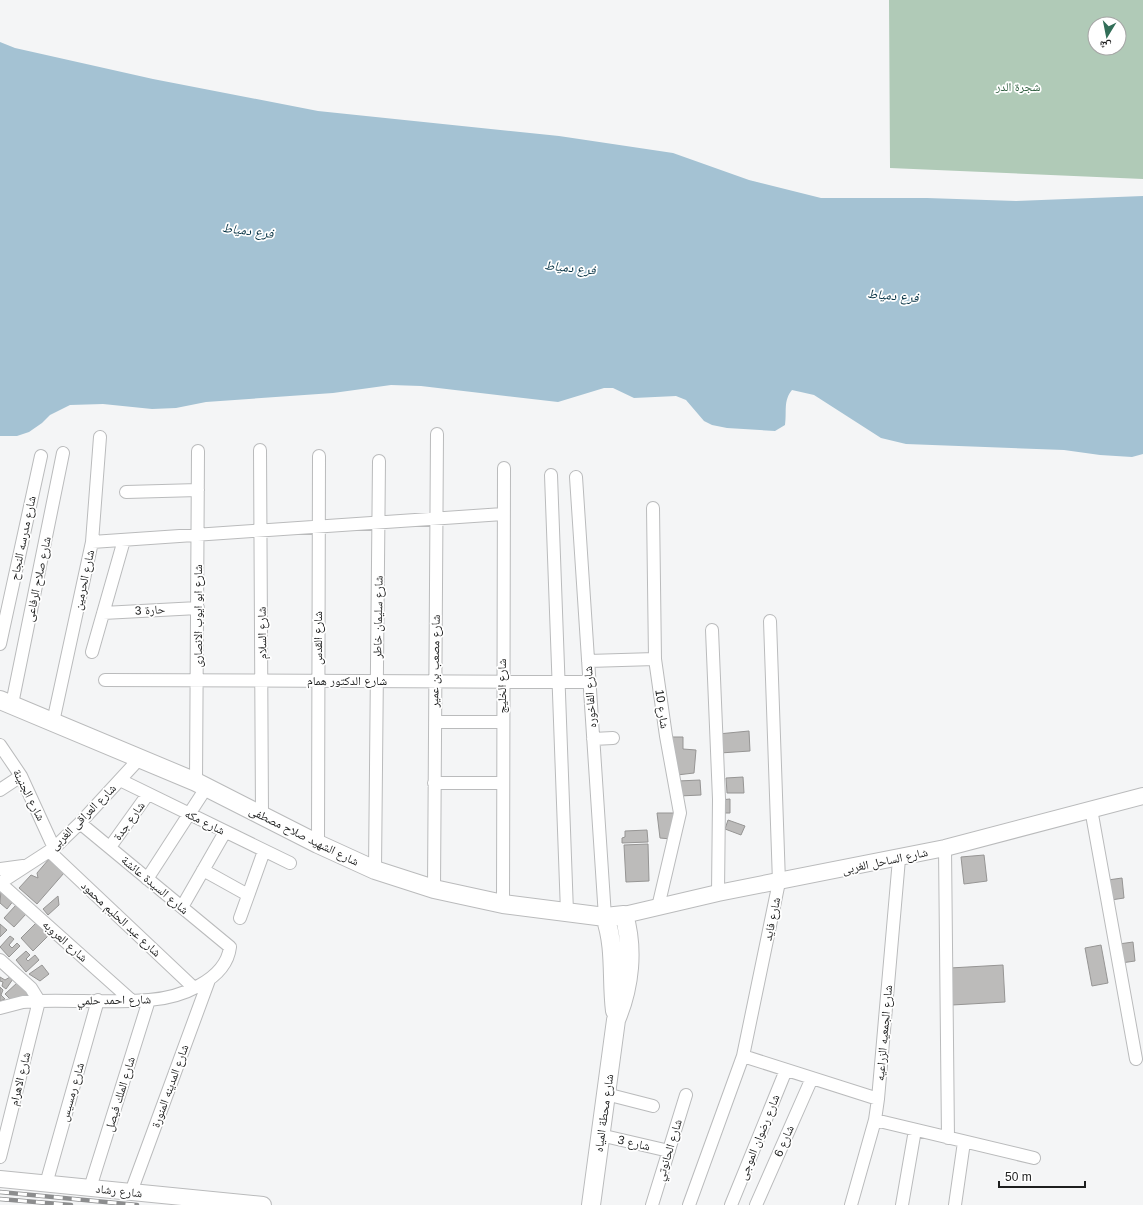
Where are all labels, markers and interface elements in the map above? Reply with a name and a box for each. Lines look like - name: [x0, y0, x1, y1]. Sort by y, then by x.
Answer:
- north arrow: [1087, 16, 1127, 56]
- text: ش: [1098, 37, 1112, 53]
- park label: شجرة الدر: [995, 80, 1040, 94]
- water label: فرع دمياط: [221, 220, 275, 242]
- water label: فرع دمياط: [543, 257, 597, 279]
- water label: فرع دمياط: [867, 286, 920, 306]
- street label: شارع مدرسه النجاح: [7, 494, 40, 582]
- street label: شارع صلاح الرفاعى: [22, 535, 55, 623]
- street label: شارع الحرمين: [71, 549, 98, 612]
- street label: شارع ابو ايوب الانصارى: [191, 564, 206, 668]
- street label: شارع سليمان خاطر: [370, 575, 387, 660]
- street label: حارة 3: [135, 602, 166, 618]
- street label: شارع السلام: [255, 606, 270, 659]
- street label: شارع القدس: [311, 611, 326, 665]
- street label: شارع مصعب بن عمير: [427, 614, 444, 709]
- street label: شارع الخليج: [495, 659, 510, 713]
- street label: شارع الفاخوره: [581, 665, 600, 728]
- street label: شارع الدكتور همام: [307, 674, 387, 689]
- street label: شارع 10: [651, 688, 672, 730]
- street label: شارع الجنينة: [9, 767, 48, 824]
- street label: شارع العراقى الغربى: [47, 781, 120, 854]
- street label: شارع جدة: [110, 799, 149, 844]
- street label: شارع الشهيد صلاح مصطفى: [246, 803, 361, 870]
- street label: شارع مكه: [182, 806, 227, 839]
- street label: شارع الساحل الغربى: [841, 845, 929, 878]
- street label: شارع السيدة عائشة: [118, 853, 192, 918]
- street label: شارع عبد الحليم محمود: [77, 878, 164, 960]
- street label: شارع فايد: [761, 896, 784, 942]
- street label: شارع العروبه: [39, 917, 90, 966]
- street label: شارع الجمعيه الزراعيه: [873, 984, 896, 1082]
- street label: شارع احمد حلمي: [77, 992, 151, 1011]
- street label: شارع المدينه المنورة: [148, 1042, 193, 1130]
- street label: شارع الاهرام: [7, 1051, 34, 1108]
- street label: شارع الملك فيصل: [102, 1055, 139, 1133]
- street label: شارع رمسيس: [57, 1061, 88, 1123]
- street label: شارع محطة المياه: [592, 1073, 617, 1153]
- street label: شارع رضوان الموجى: [735, 1092, 783, 1182]
- street label: شارع الحانوتي: [653, 1117, 688, 1183]
- street label: شارع 6: [771, 1123, 798, 1159]
- street label: شارع 3: [616, 1132, 652, 1155]
- scale bar: [999, 1163, 1085, 1189]
- text: 50 m: [1005, 1170, 1032, 1184]
- street label: شارع رشاد: [95, 1182, 143, 1201]

